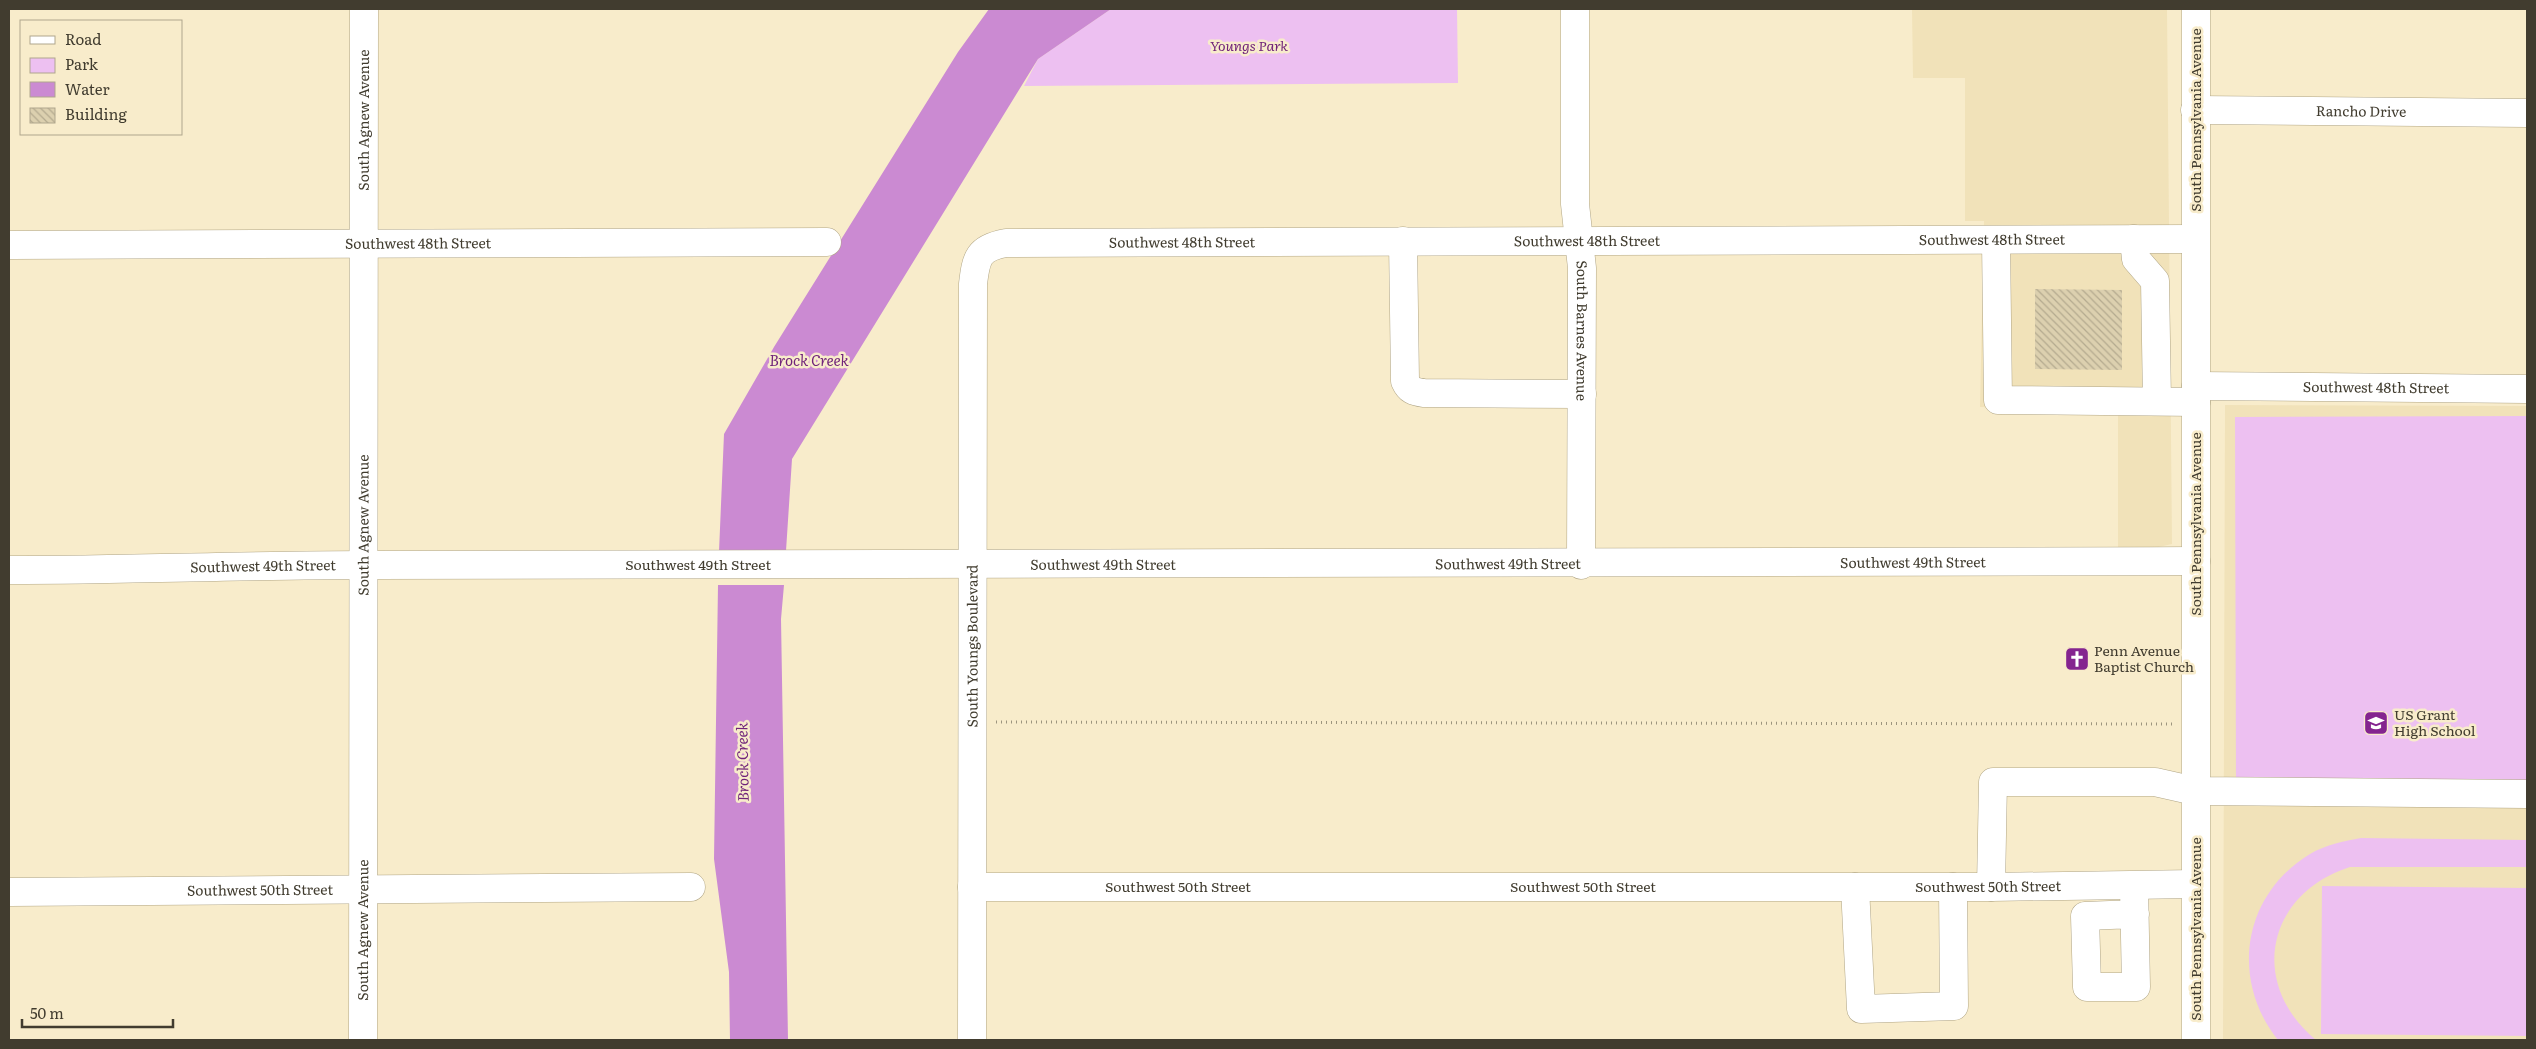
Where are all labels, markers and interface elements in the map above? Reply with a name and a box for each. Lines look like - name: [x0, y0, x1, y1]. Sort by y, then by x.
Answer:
- legend: [20, 20, 182, 135]
- text: Road: [65, 27, 101, 50]
- street label: South Pennsylvania Avenue: [2185, 28, 2205, 212]
- park label: Youngs Park: [1210, 35, 1288, 55]
- street label: South Agnew Avenue: [353, 49, 373, 191]
- text: Park: [65, 52, 99, 75]
- text: Water: [65, 77, 110, 100]
- street label: Rancho Drive: [2316, 100, 2406, 121]
- text: Building: [65, 102, 127, 125]
- street label: Southwest 48th Street: [1919, 228, 2065, 249]
- street label: Southwest 48th Street: [1514, 230, 1660, 250]
- street label: Southwest 48th Street: [1109, 231, 1255, 252]
- street label: Southwest 48th Street: [345, 232, 492, 253]
- street label: South Barnes Avenue: [1572, 259, 1593, 401]
- water label: Brock Creek: [769, 348, 849, 371]
- street label: Southwest 48th Street: [2303, 376, 2450, 397]
- street label: South Pennsylvania Avenue: [2185, 432, 2205, 616]
- street label: South Agnew Avenue: [352, 454, 373, 596]
- street label: Southwest 49th Street: [1840, 551, 1986, 572]
- street label: Southwest 49th Street: [1435, 553, 1581, 573]
- street label: Southwest 49th Street: [190, 554, 336, 576]
- street label: Southwest 49th Street: [625, 554, 771, 574]
- street label: Southwest 49th Street: [1030, 554, 1176, 574]
- street label: South Youngs Boulevard: [961, 564, 982, 727]
- place label: Penn Avenue Baptist Church: [2094, 640, 2194, 676]
- church icon: Penn Avenue Baptist Church: [2064, 646, 2090, 672]
- place label: US Grant High School: [2394, 704, 2476, 740]
- school or university icon: US Grant High School: [2363, 710, 2389, 736]
- water label: Brock Creek: [729, 721, 754, 802]
- street label: South Pennsylvania Avenue: [2185, 837, 2205, 1021]
- street label: South Agnew Avenue: [352, 859, 372, 1001]
- street label: Southwest 50th Street: [1915, 875, 2061, 896]
- street label: Southwest 50th Street: [1105, 876, 1251, 896]
- street label: Southwest 50th Street: [1510, 876, 1656, 896]
- street label: Southwest 50th Street: [187, 879, 333, 900]
- scale bar: [22, 996, 174, 1028]
- text: 50 m: [30, 1001, 64, 1024]

